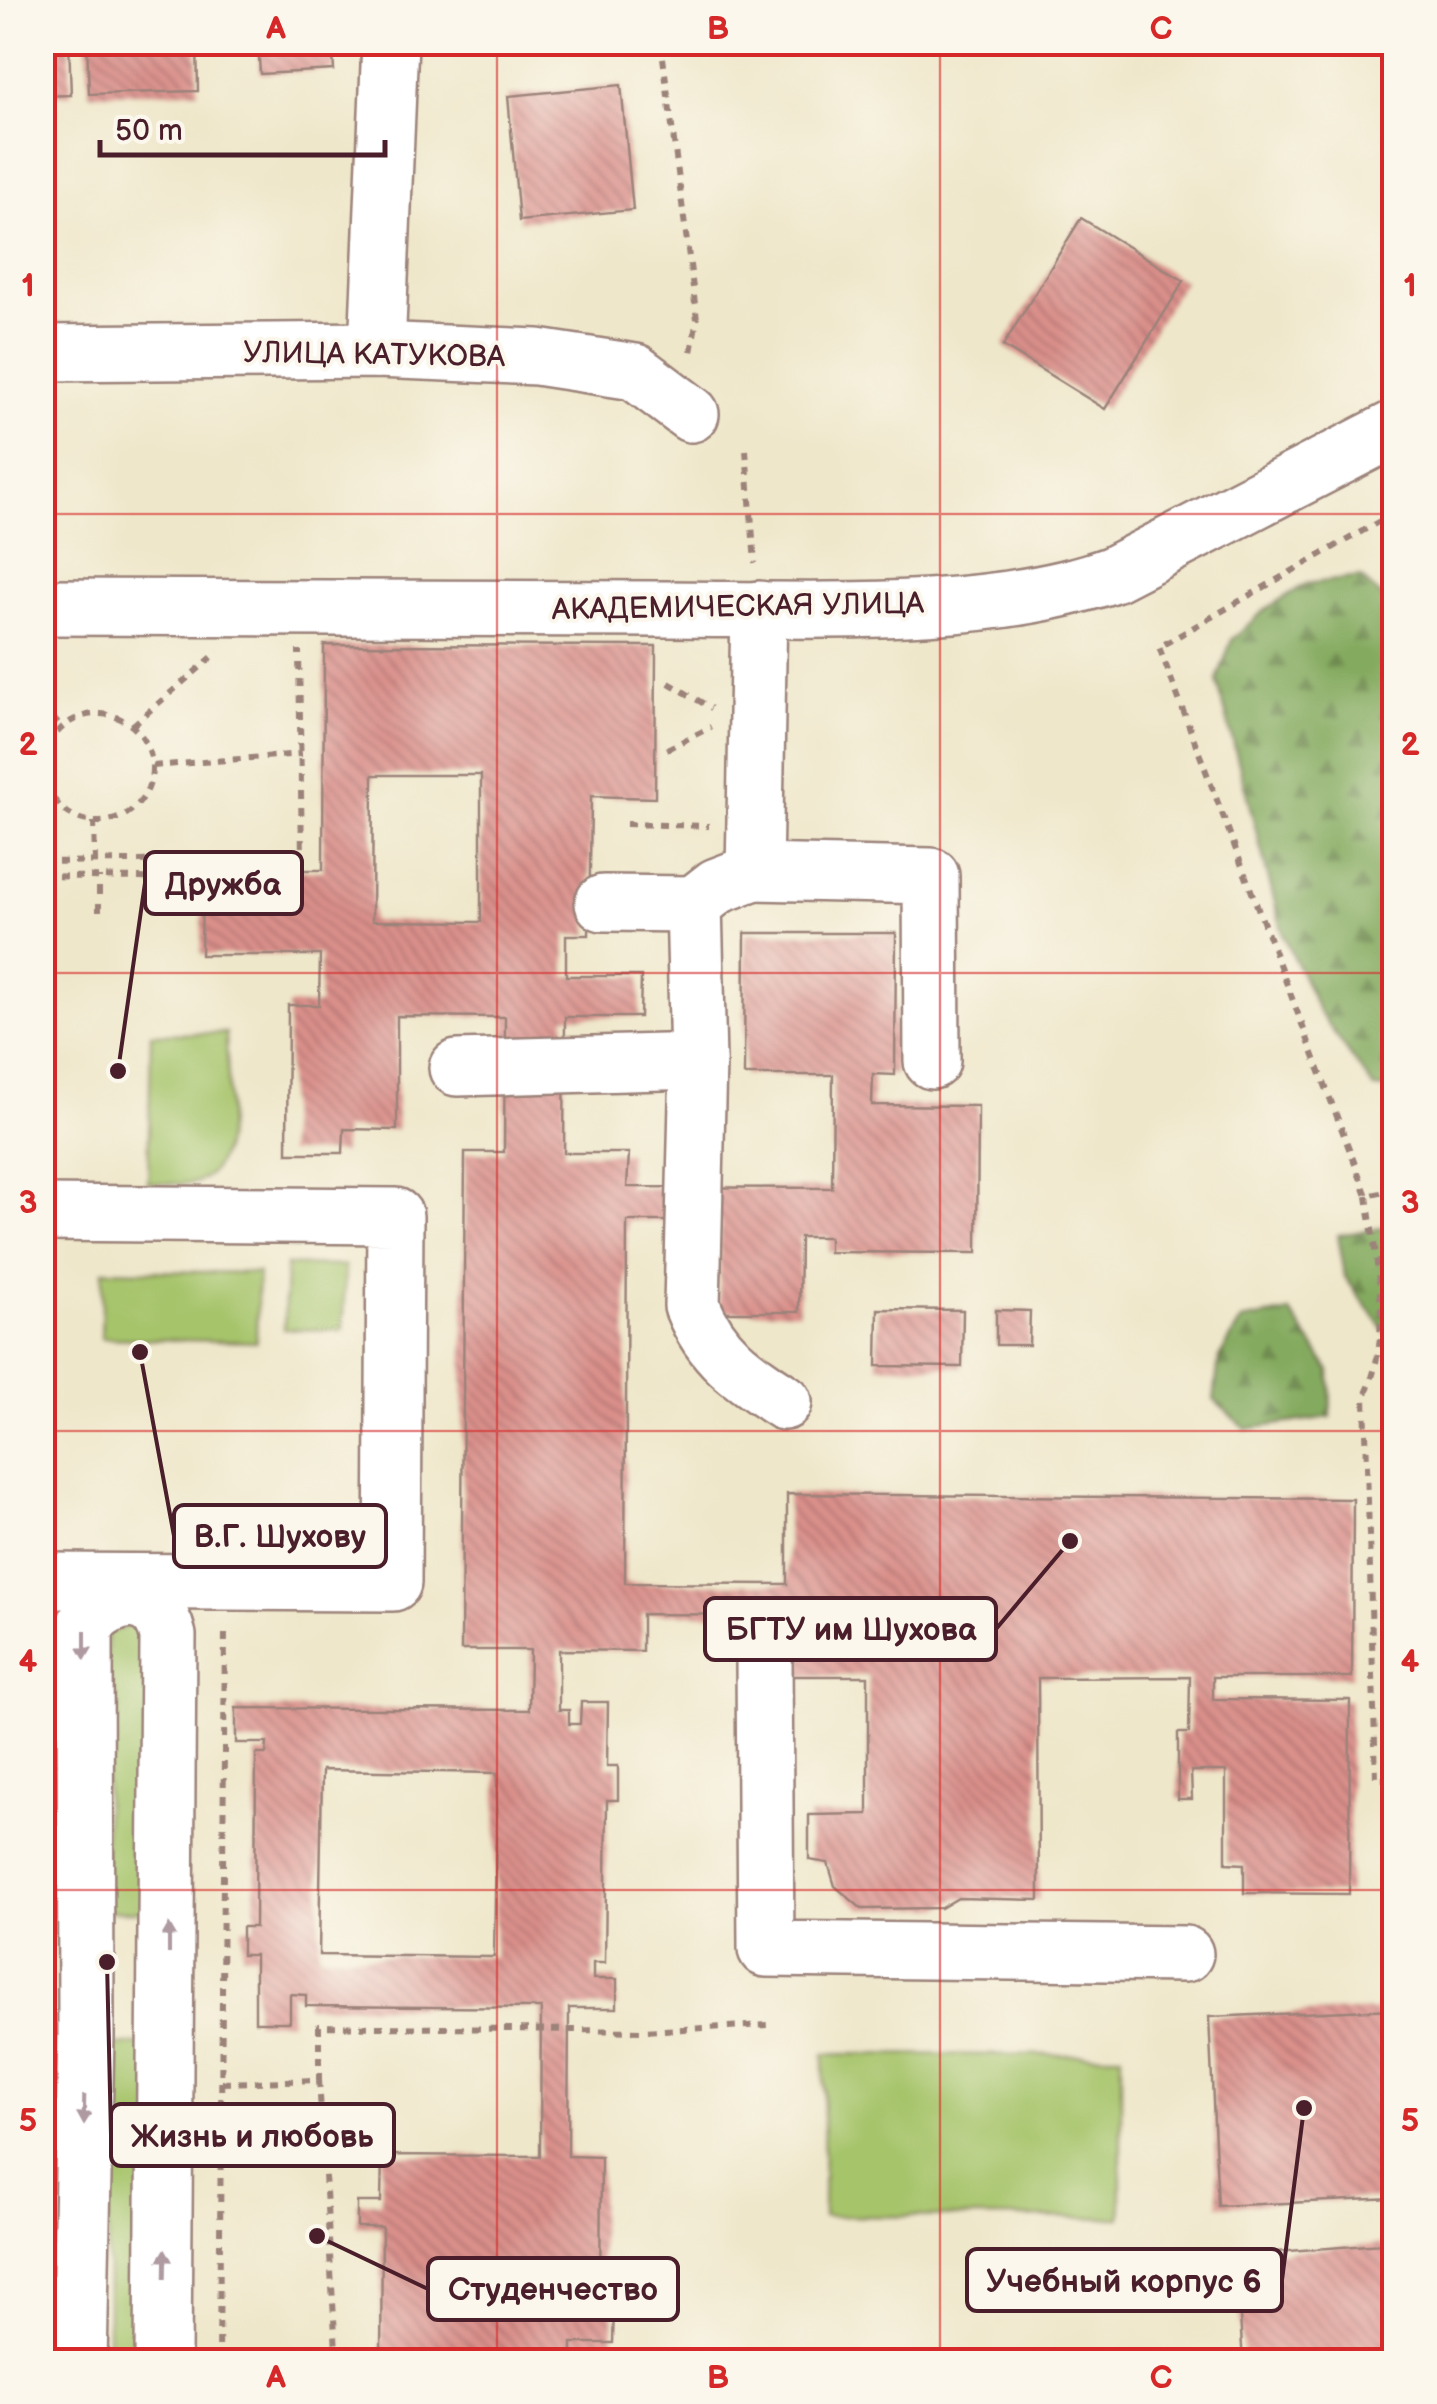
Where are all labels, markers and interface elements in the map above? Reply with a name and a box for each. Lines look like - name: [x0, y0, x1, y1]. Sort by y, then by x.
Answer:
- text: A: [265, 10, 286, 49]
- text: B: [707, 10, 729, 49]
- text: C: [1150, 10, 1172, 49]
- scale bar: [100, 95, 385, 157]
- text: 50 m: [115, 113, 183, 149]
- text: 1: [21, 267, 35, 306]
- text: 1: [1403, 267, 1417, 306]
- street label: УЛИЦА КАТУКОВА: [243, 335, 506, 375]
- street label: АКАДЕМИЧЕСКАЯ УЛИЦА: [551, 586, 925, 628]
- text: 2: [18, 726, 38, 765]
- text: 2: [1400, 726, 1420, 765]
- callout: Дружба: [145, 852, 302, 914]
- text: Дружба: [165, 866, 282, 905]
- text: 3: [19, 1184, 37, 1223]
- text: 3: [1401, 1184, 1419, 1223]
- callout: В.Г. Шухову: [174, 1505, 386, 1567]
- text: В.Г. Шухову: [194, 1518, 366, 1557]
- callout: БГТУ им Шухова: [705, 1598, 996, 1660]
- text: БГТУ им Шухова: [726, 1611, 977, 1650]
- one-way arrow: [77, 1630, 93, 1662]
- text: 4: [19, 1643, 38, 1682]
- text: 4: [1401, 1643, 1420, 1682]
- one-way arrow: [161, 1923, 177, 1955]
- one-way arrow: [76, 2095, 92, 2127]
- text: 5: [19, 2102, 37, 2141]
- text: 5: [1401, 2102, 1419, 2141]
- callout: Жизнь и любовь: [111, 2104, 394, 2166]
- text: Жизнь и любовь: [130, 2118, 374, 2157]
- one-way arrow: [157, 2248, 173, 2280]
- callout: Учебный корпус 6: [967, 2249, 1282, 2311]
- callout: Студенчество: [428, 2258, 678, 2320]
- text: Учебный корпус 6: [986, 2263, 1262, 2302]
- text: Студенчество: [448, 2271, 658, 2310]
- text: A: [265, 2359, 286, 2398]
- text: B: [707, 2359, 729, 2398]
- text: C: [1150, 2359, 1172, 2398]

